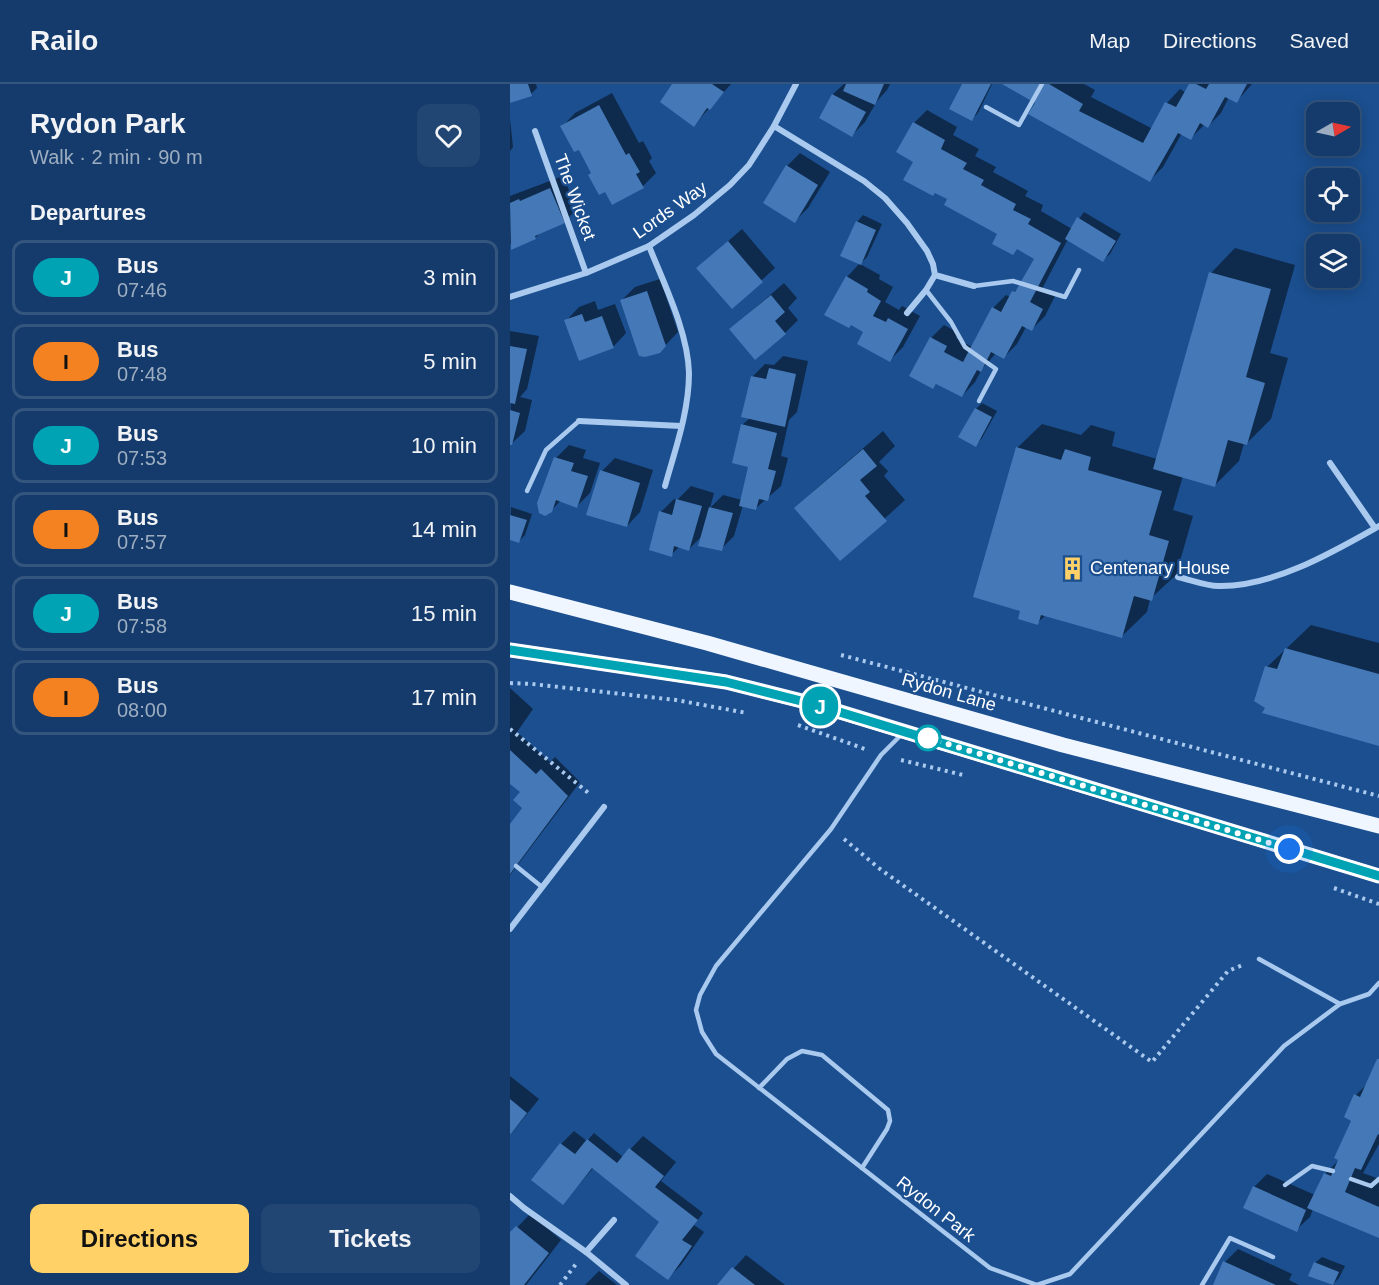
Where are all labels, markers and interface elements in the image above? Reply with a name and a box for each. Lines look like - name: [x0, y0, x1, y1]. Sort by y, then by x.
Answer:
- text: Railo: [30, 25, 98, 56]
- text: Map: [1089, 29, 1130, 52]
- text: Directions: [1163, 29, 1256, 52]
- text: Saved: [1289, 29, 1349, 52]
- north arrow: [1306, 102, 1360, 156]
- map controls: [1306, 102, 1360, 288]
- button: heart: [417, 104, 480, 167]
- text: Rydon Park: [30, 108, 186, 139]
- text: Walk · 2 min · 90 m: [30, 146, 203, 168]
- street label: The Wicket: [550, 151, 600, 243]
- button: locate: [1306, 168, 1360, 222]
- street label: Lords Way: [629, 177, 711, 243]
- text: Departures: [30, 200, 146, 225]
- button: layers: [1306, 234, 1360, 288]
- text: Bus: [117, 253, 159, 278]
- text: 3 min: [423, 265, 477, 290]
- text: J: [60, 266, 72, 289]
- text: 07:46: [117, 279, 167, 301]
- text: Bus: [117, 337, 159, 362]
- text: 5 min: [423, 349, 477, 374]
- text: I: [63, 350, 69, 373]
- text: 07:48: [117, 363, 167, 385]
- text: Bus: [117, 421, 159, 446]
- text: 10 min: [411, 433, 477, 458]
- text: J: [60, 434, 72, 457]
- text: 07:53: [117, 447, 167, 469]
- text: Bus: [117, 505, 159, 530]
- text: 14 min: [411, 517, 477, 542]
- text: I: [63, 518, 69, 541]
- text: 07:57: [117, 531, 167, 553]
- building icon: Centenary House: [1059, 555, 1085, 581]
- place label: Centenary House: [1090, 558, 1230, 578]
- text: Bus: [117, 589, 159, 614]
- text: 15 min: [411, 601, 477, 626]
- text: J: [60, 602, 72, 625]
- text: 07:58: [117, 615, 167, 637]
- street label: Rydon Lane: [900, 669, 998, 715]
- text: Bus: [117, 673, 159, 698]
- text: 17 min: [411, 685, 477, 710]
- text: I: [63, 686, 69, 709]
- line badge: J: [800, 686, 840, 726]
- text: J: [814, 695, 826, 718]
- text: 08:00: [117, 699, 167, 721]
- unlabelled marker: [915, 725, 941, 751]
- your location: [1274, 834, 1304, 864]
- street label: Rydon Park: [893, 1172, 980, 1246]
- button: Directions: [30, 1204, 249, 1273]
- button: Tickets: [261, 1204, 480, 1273]

